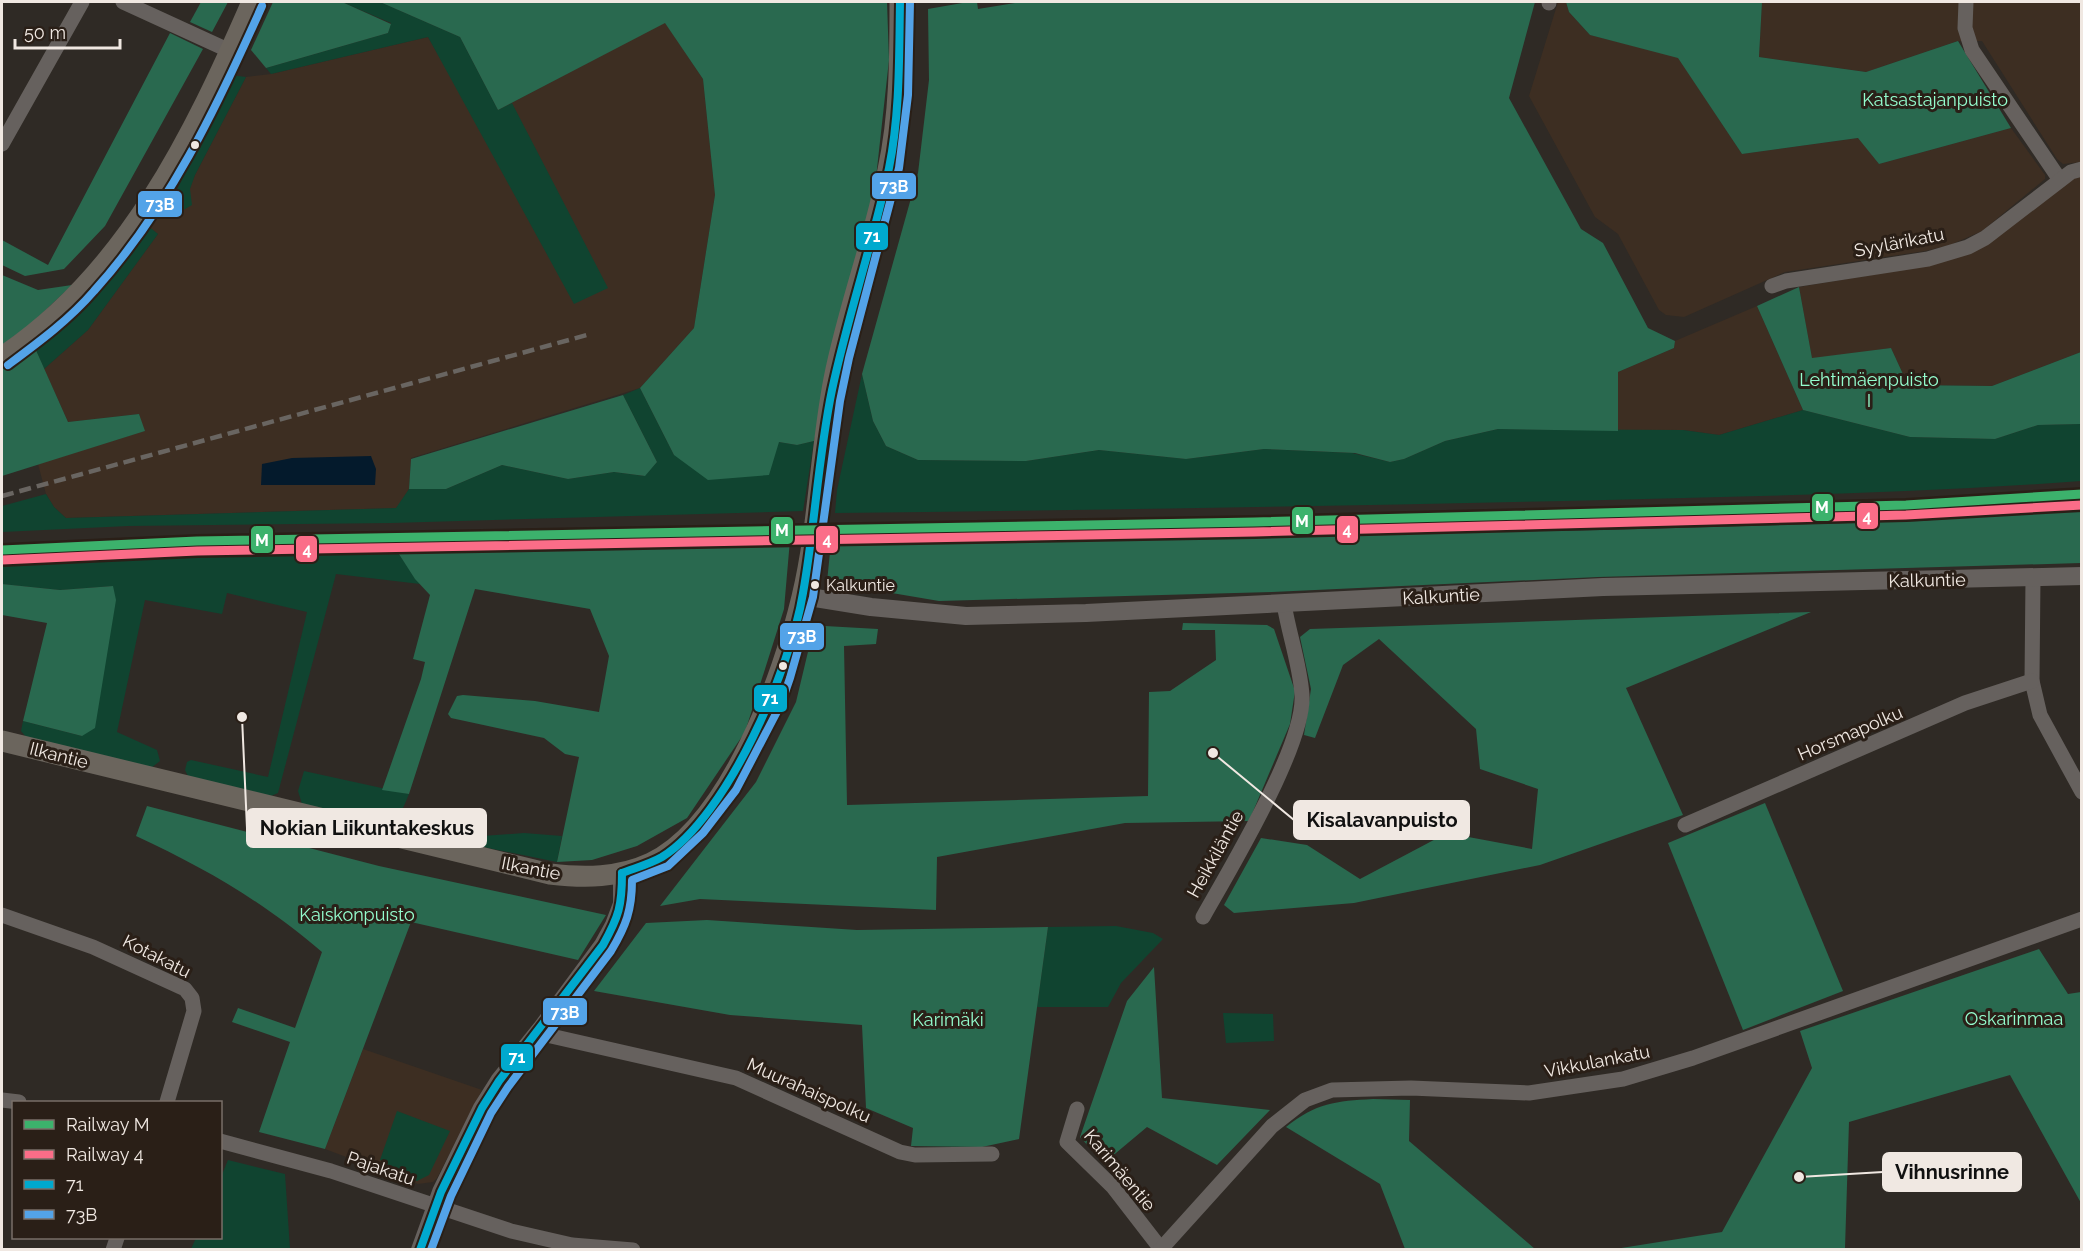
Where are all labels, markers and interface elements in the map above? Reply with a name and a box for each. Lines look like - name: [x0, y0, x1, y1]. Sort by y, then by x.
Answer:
- scale bar: [15, 12, 120, 50]
- text: 50 m: [24, 22, 66, 43]
- park label: Katsastajanpuisto: [1862, 89, 2008, 110]
- unlabelled marker: [189, 139, 201, 151]
- line badge: 73B: [871, 172, 917, 200]
- text: 73B: [880, 177, 909, 196]
- line badge: 73B: [137, 190, 183, 218]
- text: 73B: [146, 195, 175, 214]
- line badge: 71: [855, 222, 889, 251]
- street label: Syylärikatu: [1852, 223, 1946, 261]
- text: 71: [864, 227, 881, 246]
- park label: Lehtimäenpuisto I: [1799, 369, 1939, 411]
- line badge: M: [1811, 493, 1834, 522]
- text: M: [1815, 498, 1829, 517]
- line badge: 4: [1856, 502, 1879, 530]
- line badge: M: [1291, 506, 1314, 535]
- text: 4: [1862, 507, 1872, 526]
- text: M: [1295, 512, 1309, 531]
- line badge: 4: [1336, 515, 1359, 544]
- line badge: M: [770, 516, 794, 545]
- text: 4: [1342, 520, 1352, 539]
- text: M: [775, 521, 789, 540]
- line badge: M: [250, 525, 274, 554]
- line badge: 4: [815, 525, 839, 554]
- text: 4: [822, 530, 832, 549]
- text: M: [255, 531, 269, 550]
- line badge: 4: [295, 535, 318, 563]
- text: 4: [302, 540, 312, 559]
- street label: Kalkuntie: [1888, 569, 1966, 591]
- place label: Kalkuntie: [826, 576, 895, 595]
- marker: Kalkuntie: [809, 579, 821, 591]
- street label: Kalkuntie: [1402, 583, 1481, 609]
- line badge: 73B: [779, 622, 825, 651]
- text: 73B: [788, 627, 817, 646]
- unlabelled marker: [777, 660, 789, 672]
- line badge: 71: [753, 684, 788, 713]
- text: 71: [762, 689, 779, 708]
- street label: Horsmapolku: [1794, 701, 1906, 765]
- street label: Ilkantie: [28, 738, 91, 773]
- callout: Kisalavanpuisto: [1294, 801, 1469, 839]
- street label: Heikkiläntie: [1182, 806, 1248, 901]
- text: Kisalavanpuisto: [1306, 808, 1458, 832]
- callout: Nokian Liikuntakeskus: [247, 809, 486, 847]
- text: Nokian Liikuntakeskus: [260, 816, 474, 840]
- street label: Ilkantie: [500, 852, 563, 884]
- park label: Kaiskonpuisto: [299, 904, 415, 925]
- street label: Kotakatu: [120, 930, 194, 982]
- line badge: 73B: [542, 997, 588, 1026]
- text: 73B: [551, 1003, 580, 1022]
- park label: Oskarinmaa: [1965, 1008, 2063, 1029]
- park label: Karimäki: [912, 1009, 984, 1030]
- street label: Vikkulankatu: [1542, 1040, 1652, 1082]
- line badge: 71: [500, 1043, 534, 1072]
- text: 71: [509, 1048, 526, 1067]
- street label: Muurahaispolku: [744, 1053, 874, 1127]
- legend: [12, 1101, 222, 1239]
- text: Railway M: [66, 1114, 150, 1135]
- street label: Karimäentie: [1080, 1125, 1160, 1215]
- text: Railway 4: [66, 1144, 144, 1165]
- street label: Pajakatu: [344, 1147, 418, 1189]
- callout: Vihnusrinne: [1883, 1153, 2021, 1191]
- text: Vihnusrinne: [1895, 1160, 2009, 1184]
- text: 71: [66, 1174, 84, 1195]
- text: 73B: [66, 1204, 97, 1225]

